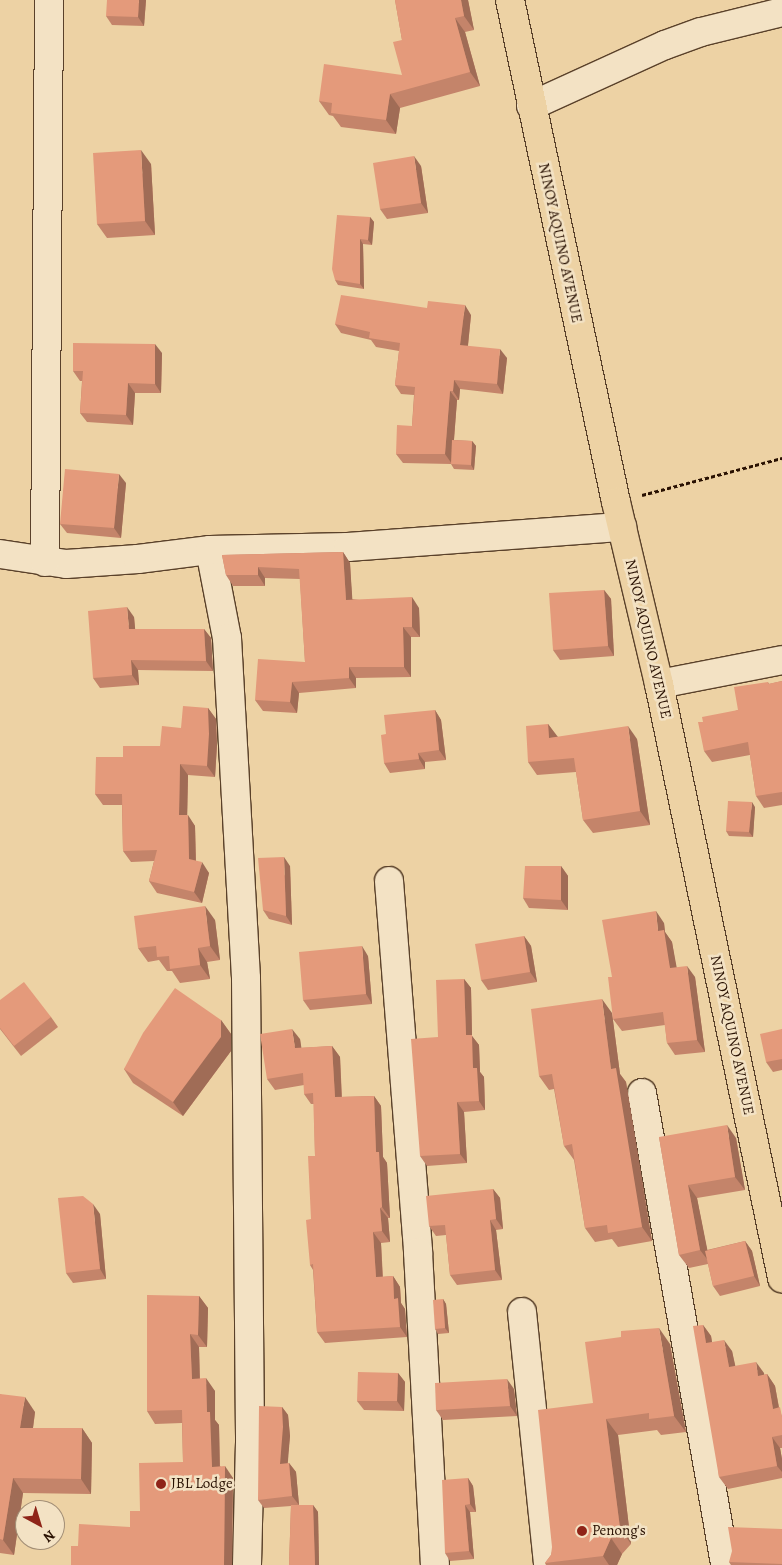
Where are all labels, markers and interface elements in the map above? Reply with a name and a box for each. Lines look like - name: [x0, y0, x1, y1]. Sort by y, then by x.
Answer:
- street label: NINOY AQUINO AVENUE: [534, 161, 586, 325]
- street label: NINOY AQUINO AVENUE: [621, 558, 675, 720]
- street label: NINOY AQUINO AVENUE: [706, 953, 758, 1117]
- place label: JBL Lodge: [171, 1475, 233, 1493]
- marker: JBL Lodge: [155, 1478, 167, 1490]
- north arrow: [15, 1500, 65, 1550]
- place label: Penong's: [592, 1522, 646, 1540]
- marker: Penong's: [576, 1525, 588, 1537]
- text: N: [39, 1526, 59, 1547]

